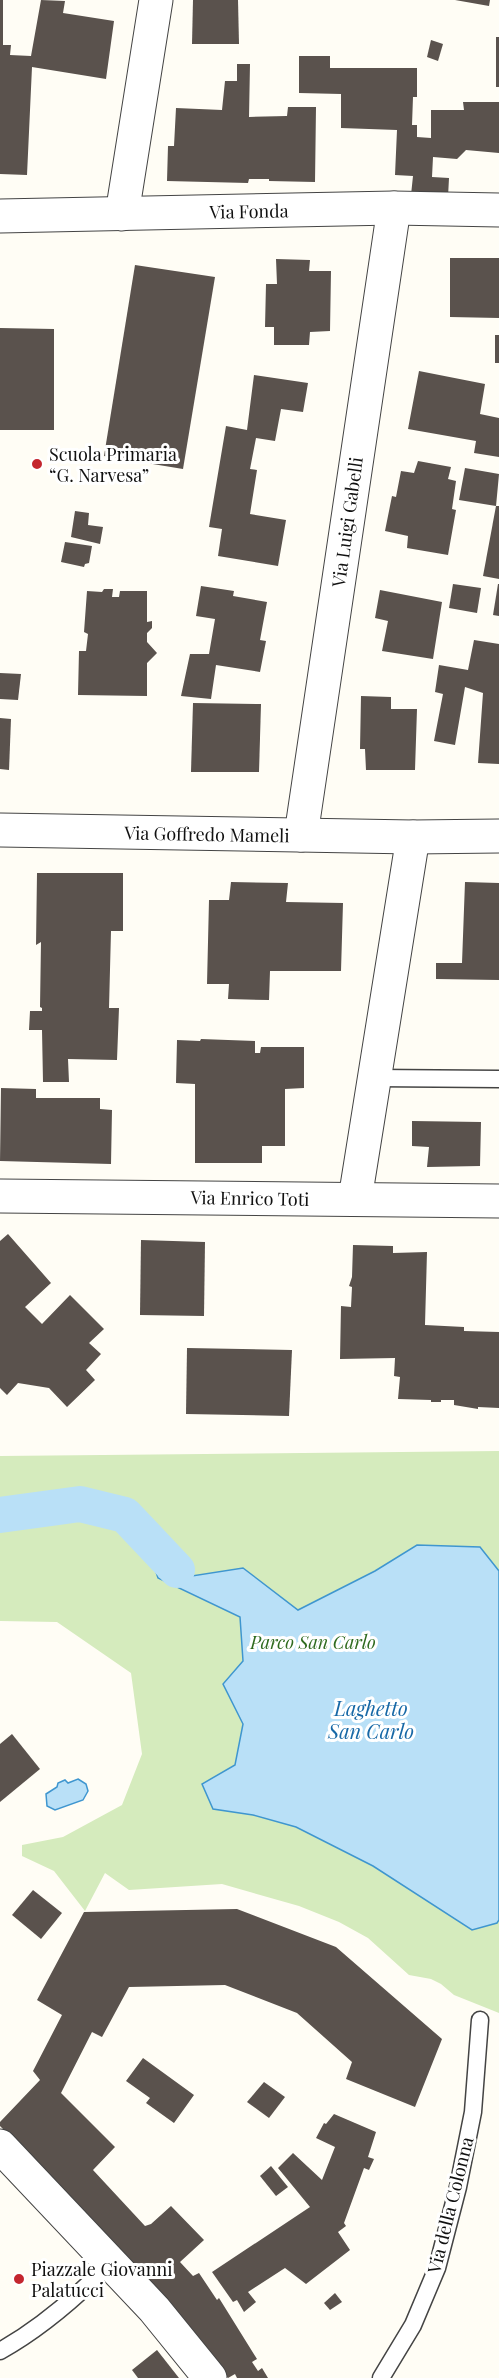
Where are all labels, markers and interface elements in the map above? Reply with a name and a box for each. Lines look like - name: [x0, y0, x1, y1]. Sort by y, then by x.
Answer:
- street label: Via Fonda: [208, 198, 289, 224]
- place label: Scuola Primaria “G. Narvesa”: [49, 442, 177, 487]
- street label: Via Luigi Gabelli: [326, 455, 368, 590]
- marker: Scuola Primaria “G. Narvesa”: [30, 457, 44, 471]
- street label: Via Goffredo Mameli: [123, 821, 290, 847]
- street label: Via Enrico Toti: [189, 1185, 310, 1211]
- park label: Parco San Carlo: [249, 1630, 376, 1654]
- water label: Laghetto San Carlo: [327, 1694, 414, 1744]
- street label: Via della Colonna: [421, 2134, 479, 2277]
- place label: Piazzale Giovanni Palatucci: [31, 2257, 173, 2302]
- marker: Piazzale Giovanni Palatucci: [12, 2272, 26, 2286]

